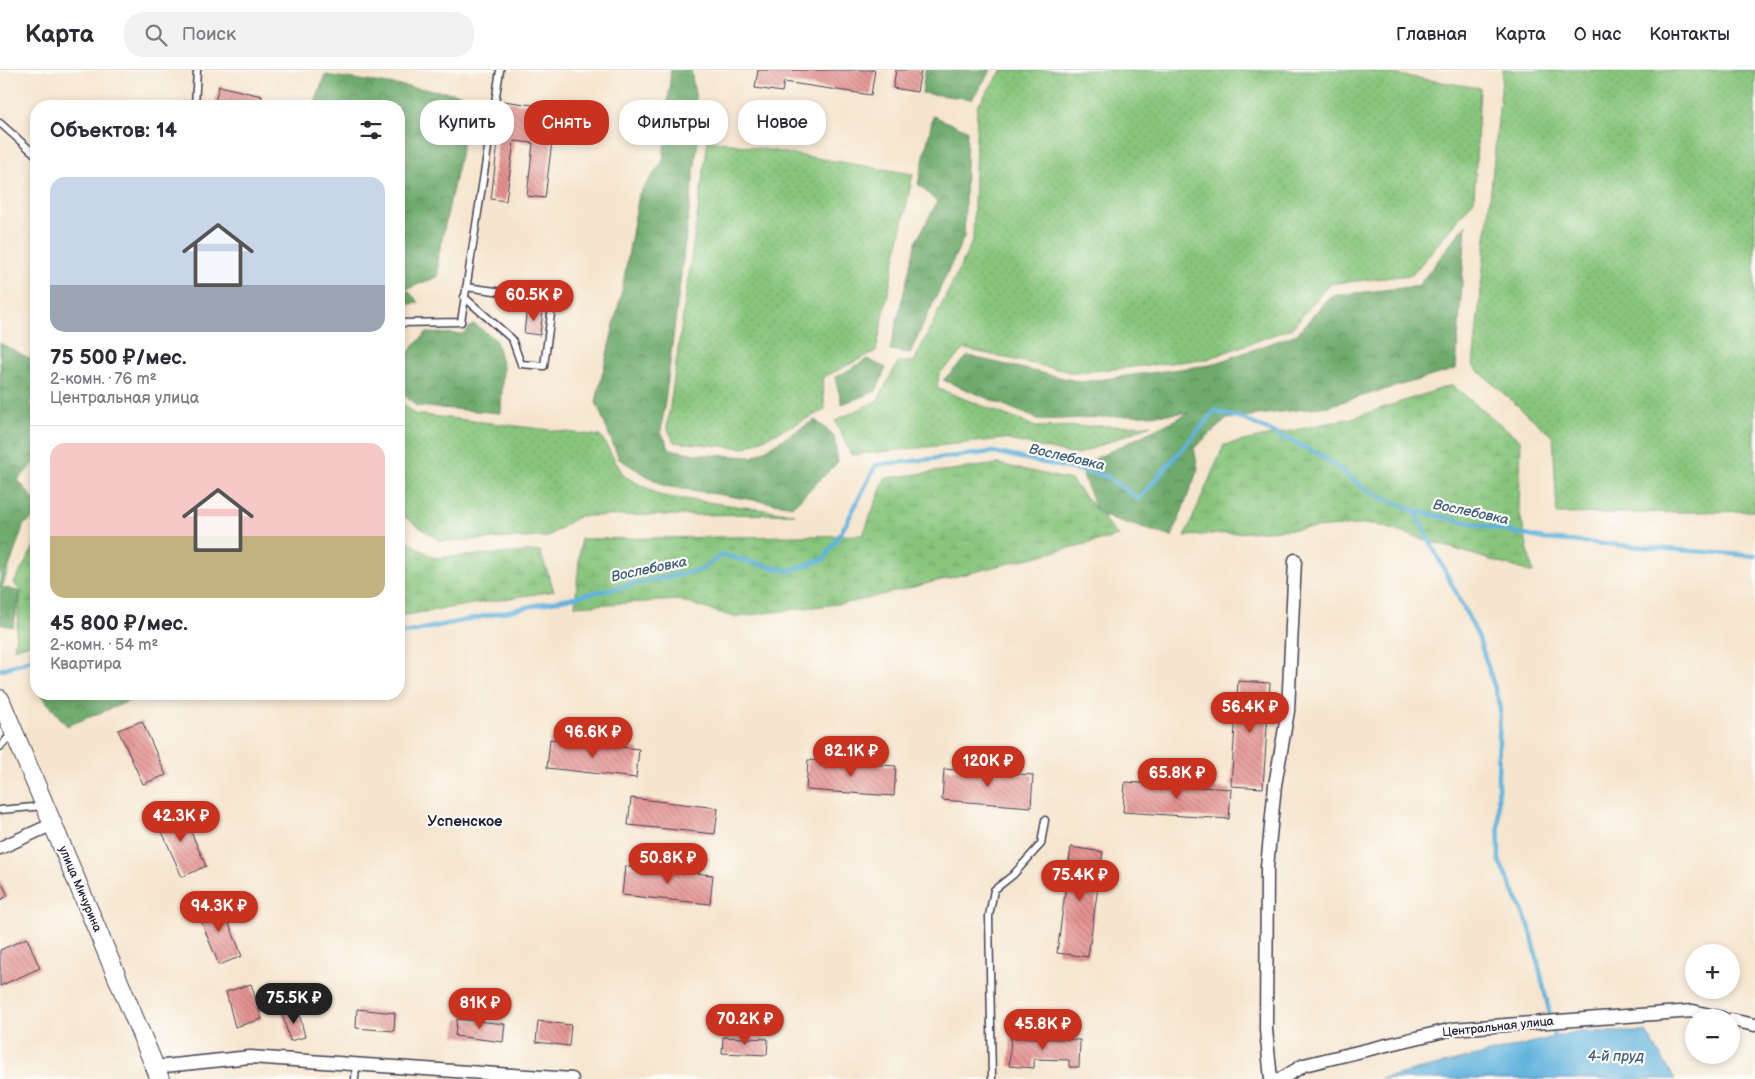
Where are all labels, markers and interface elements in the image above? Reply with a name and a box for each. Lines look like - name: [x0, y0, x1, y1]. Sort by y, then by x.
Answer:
- search box: [124, 12, 474, 57]
- text: Карта: [25, 20, 94, 49]
- icon: search: [142, 21, 170, 49]
- text: Поиск: [182, 23, 236, 46]
- text: Главная: [1396, 24, 1467, 45]
- text: Карта: [1495, 24, 1546, 45]
- text: О нас: [1574, 24, 1621, 45]
- text: Контакты: [1649, 24, 1730, 45]
- chip: Купить: [420, 100, 514, 145]
- chip: Снять: [524, 100, 609, 145]
- chip: Фильтры: [619, 100, 728, 145]
- chip: Новое: [738, 100, 826, 145]
- icon: filters: [357, 116, 385, 144]
- text: Объектов: 14: [50, 118, 177, 143]
- icon: home: [173, 210, 263, 300]
- pin: 60.5K ₽: [488, 280, 580, 322]
- text: 60.5K ₽: [506, 286, 562, 305]
- text: 75 500 ₽/мес.: [50, 345, 187, 370]
- text: 2-комн. · 76 m²: [50, 370, 157, 389]
- text: Центральная улица: [50, 389, 199, 408]
- water label: Вослебовка: [1028, 440, 1106, 474]
- icon: home: [173, 475, 263, 565]
- water label: Вослебовка: [1432, 496, 1510, 528]
- water label: Вослебовка: [610, 553, 688, 585]
- text: 45 800 ₽/мес.: [50, 611, 188, 636]
- text: 2-комн. · 54 m²: [50, 636, 158, 655]
- text: Квартира: [50, 655, 122, 674]
- pin: 56.4K ₽: [1204, 692, 1296, 734]
- text: 56.4K ₽: [1222, 698, 1278, 717]
- pin: 96.6K ₽: [547, 716, 639, 759]
- text: 96.6K ₽: [565, 723, 621, 742]
- pin: 82.1K ₽: [805, 736, 897, 778]
- text: 82.1K ₽: [824, 742, 878, 761]
- pin: 120K ₽: [947, 746, 1029, 788]
- text: 120K ₽: [963, 752, 1013, 771]
- pin: 65.8K ₽: [1131, 758, 1223, 800]
- text: 65.8K ₽: [1149, 764, 1205, 783]
- pin: 42.3K ₽: [135, 800, 227, 843]
- text: 42.3K ₽: [153, 807, 209, 826]
- district label: Успенское: [428, 812, 502, 831]
- pin: 50.8K ₽: [622, 842, 714, 885]
- street label: улица Мичурина: [55, 844, 105, 934]
- text: 50.8K ₽: [640, 849, 696, 868]
- pin: 75.4K ₽: [1034, 860, 1126, 902]
- text: 75.4K ₽: [1052, 866, 1108, 885]
- pin: 94.3K ₽: [173, 890, 265, 933]
- text: 94.3K ₽: [191, 897, 247, 916]
- map controls: [1685, 944, 1740, 1064]
- button: +: [1685, 944, 1740, 999]
- pin: 75.5K ₽: [248, 982, 340, 1025]
- pin: 81K ₽: [445, 988, 515, 1030]
- text: 75.5K ₽: [266, 989, 322, 1008]
- text: 81K ₽: [460, 994, 500, 1013]
- pin: 70.2K ₽: [699, 1004, 791, 1046]
- pin: 45.8K ₽: [997, 1008, 1089, 1051]
- button: −: [1685, 1009, 1740, 1064]
- text: 70.2K ₽: [717, 1010, 773, 1029]
- street label: Центральная улица: [1442, 1014, 1554, 1040]
- text: 45.8K ₽: [1015, 1015, 1071, 1034]
- water label: 4-й пруд: [1588, 1048, 1645, 1065]

